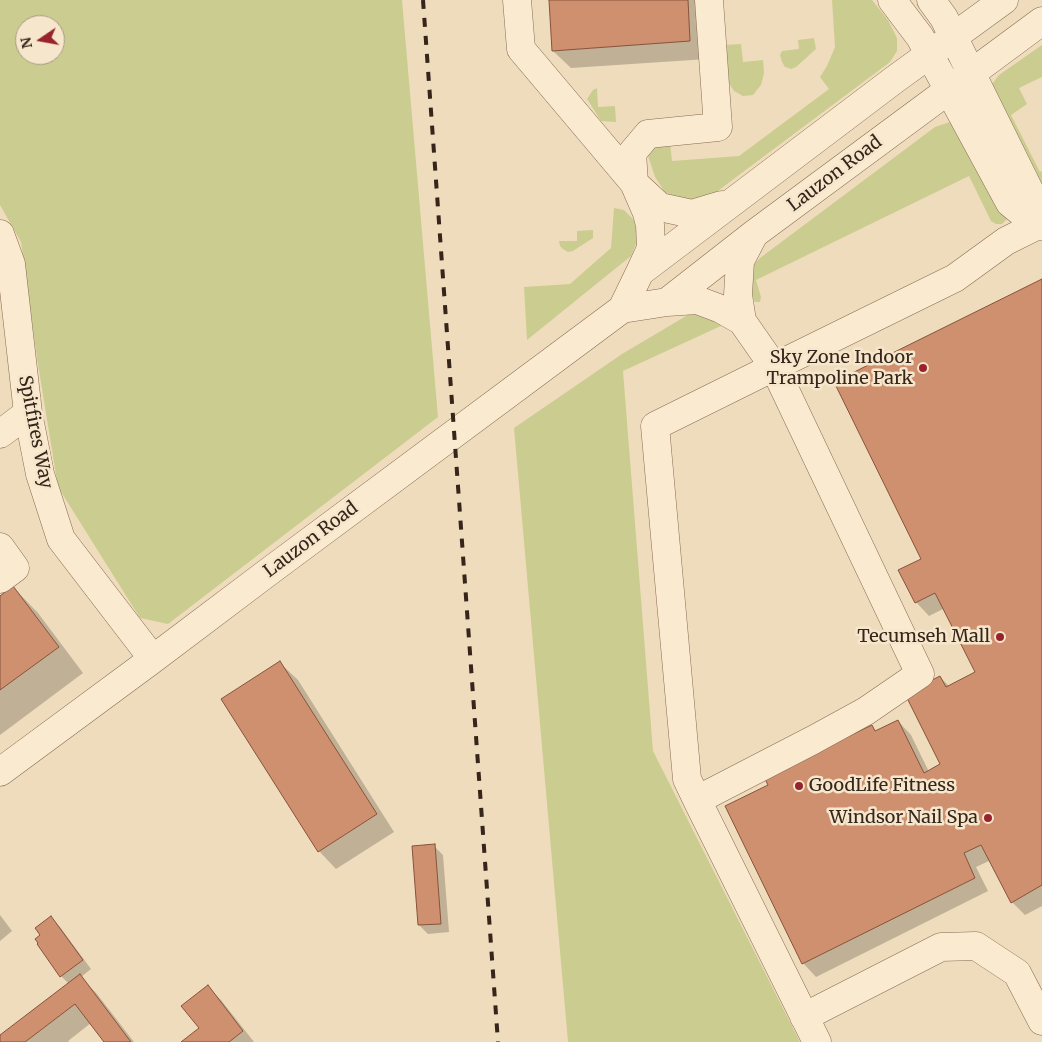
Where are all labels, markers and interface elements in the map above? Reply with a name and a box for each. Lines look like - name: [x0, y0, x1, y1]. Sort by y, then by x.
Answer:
- north arrow: [15, 15, 65, 65]
- text: N: [16, 36, 36, 50]
- street label: Lauzon Road: [784, 132, 886, 216]
- place label: Sky Zone Indoor Trampoline Park: [767, 347, 913, 389]
- marker: Sky Zone Indoor Trampoline Park: [917, 362, 929, 374]
- street label: Spitfires Way: [13, 374, 57, 490]
- street label: Lauzon Road: [260, 498, 362, 582]
- place label: Tecumseh Mall: [857, 626, 990, 648]
- marker: Tecumseh Mall: [994, 631, 1006, 643]
- place label: GoodLife Fitness: [809, 775, 955, 797]
- marker: GoodLife Fitness: [793, 780, 805, 792]
- place label: Windsor Nail Spa: [829, 807, 978, 829]
- marker: Windsor Nail Spa: [982, 812, 994, 824]

